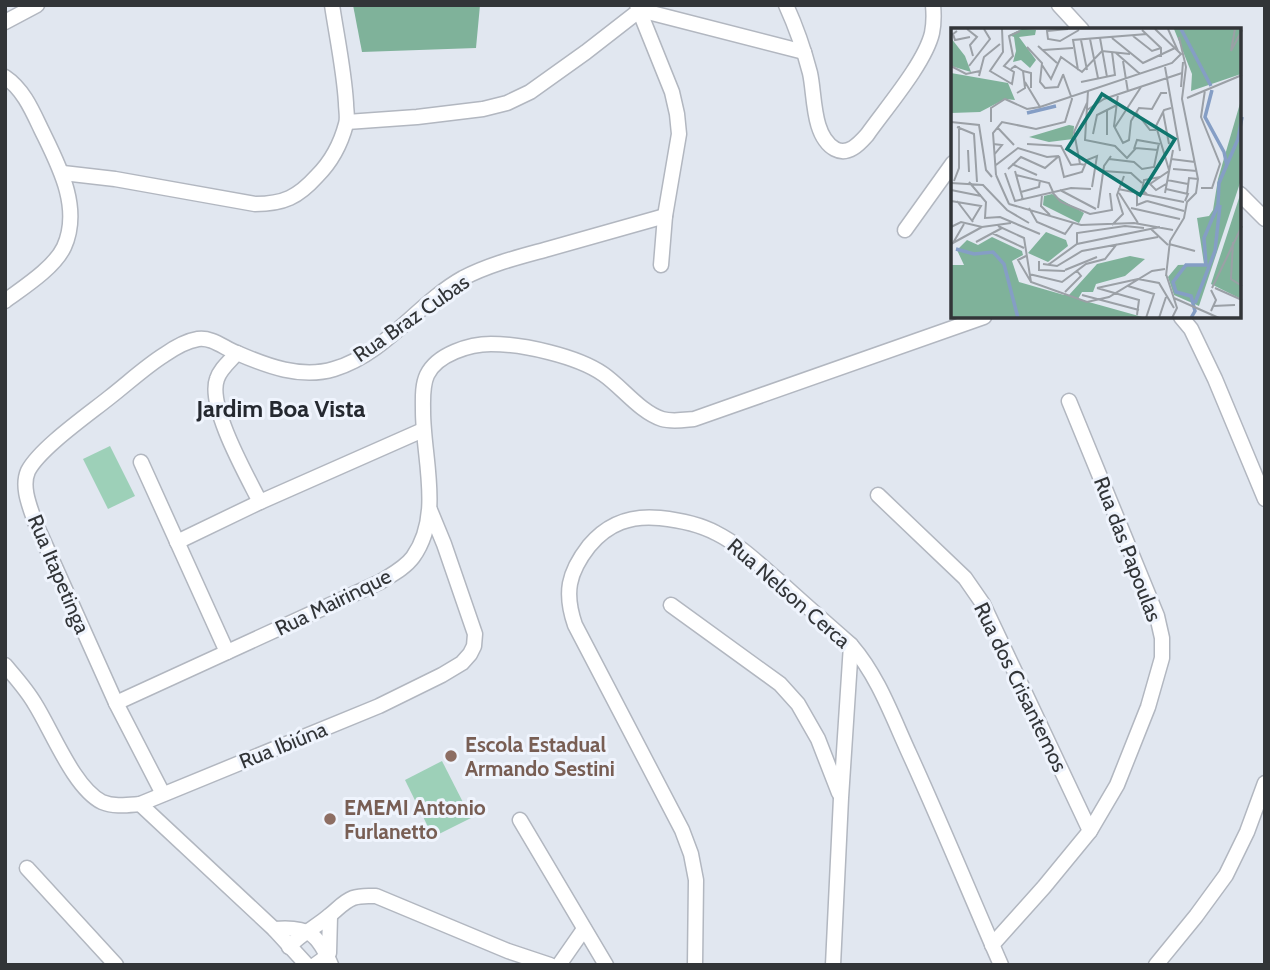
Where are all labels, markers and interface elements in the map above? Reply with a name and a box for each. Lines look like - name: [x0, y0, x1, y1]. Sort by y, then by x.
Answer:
- inset map: [951, 28, 1242, 318]
- street label: Rua Braz Cubas: [348, 269, 474, 367]
- district label: Jardim Boa Vista: [196, 394, 365, 423]
- street label: Rua das Papoulas: [1089, 473, 1167, 625]
- street label: Rua Itapetinga: [23, 511, 95, 637]
- street label: Rua Nelson Cerca: [722, 533, 856, 653]
- street label: Rua Mairinque: [271, 563, 395, 641]
- street label: Rua dos Crisantemos: [969, 598, 1073, 776]
- street label: Rua Ibiúna: [236, 716, 330, 774]
- place label: Escola Estadual Armando Sestini: [465, 732, 615, 781]
- marker: Escola Estadual Armando Sestini: [443, 748, 459, 764]
- place label: EMEMI Antonio Furlanetto: [344, 795, 486, 844]
- marker: EMEMI Antonio Furlanetto: [322, 811, 338, 827]

